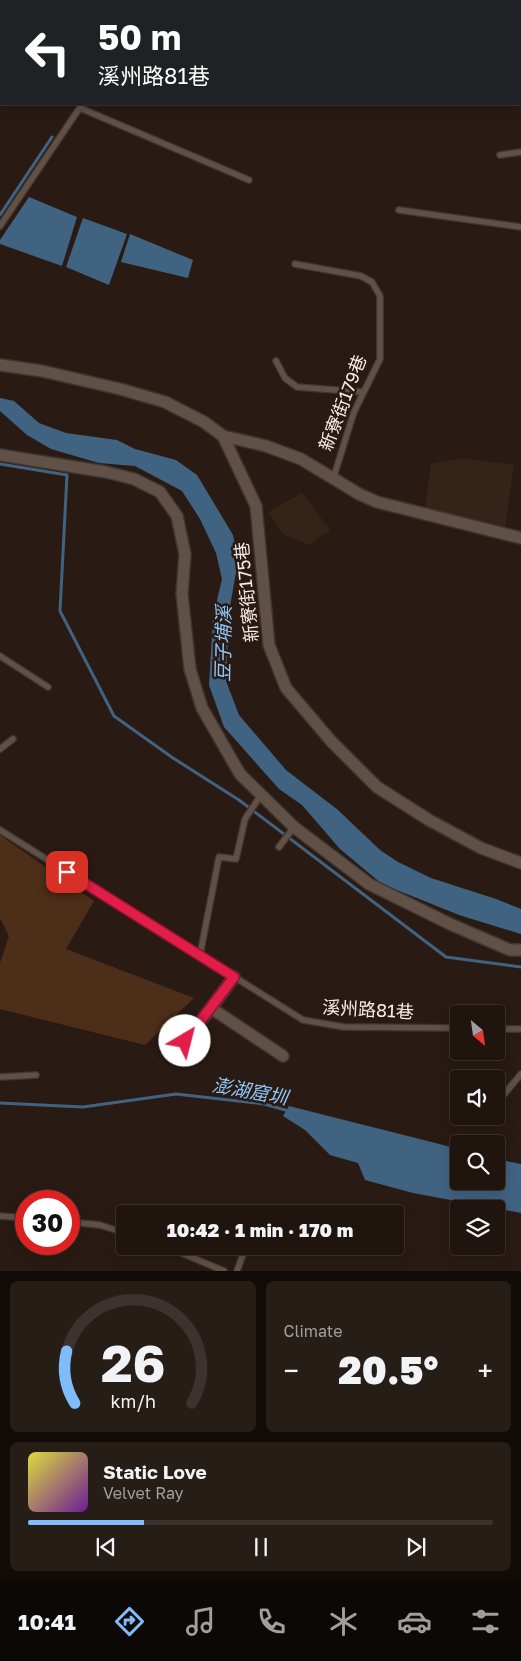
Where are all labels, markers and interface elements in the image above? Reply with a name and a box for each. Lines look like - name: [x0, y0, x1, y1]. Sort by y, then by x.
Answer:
- text: 50 m: [98, 16, 181, 58]
- icon: left: [15, 20, 80, 85]
- text: 溪州路81巷: [98, 62, 210, 89]
- street label: 新寮街179巷: [314, 351, 370, 454]
- street label: 新寮街175巷: [230, 541, 262, 643]
- water label: 豆子埔溪: [210, 603, 235, 682]
- pin: [46, 851, 88, 893]
- icon: arrive: [53, 858, 81, 886]
- street label: 溪州路81巷: [322, 996, 414, 1022]
- north arrow: [450, 1005, 505, 1060]
- map controls: [450, 1005, 505, 1255]
- position arrow: [158, 1014, 210, 1066]
- button: sound: [450, 1070, 505, 1125]
- water label: 澎湖窟圳: [211, 1073, 292, 1109]
- button: search: [450, 1135, 505, 1190]
- speed limit sign: 30: [15, 1190, 80, 1255]
- button: layers: [450, 1200, 505, 1255]
- text: 10:42 · 1 min · 170 m: [167, 1218, 353, 1241]
- text: Climate: [284, 1321, 343, 1341]
- text: 26: [100, 1331, 165, 1393]
- text: 20.5°: [338, 1347, 438, 1392]
- text: −: [284, 1354, 299, 1387]
- text: +: [478, 1354, 493, 1387]
- text: km/h: [110, 1390, 155, 1412]
- text: Static Love: [103, 1460, 207, 1483]
- text: Velvet Ray: [103, 1483, 184, 1503]
- icon: previous: [92, 1533, 120, 1561]
- icon: pause: [247, 1533, 275, 1561]
- icon: next: [402, 1533, 430, 1561]
- icon: directions: [112, 1604, 147, 1639]
- icon: music: [183, 1604, 218, 1639]
- icon: phone: [254, 1604, 289, 1639]
- icon: climate: [326, 1604, 361, 1639]
- icon: car: [397, 1604, 432, 1639]
- icon: filters: [468, 1604, 503, 1639]
- text: 10:41: [18, 1608, 76, 1635]

